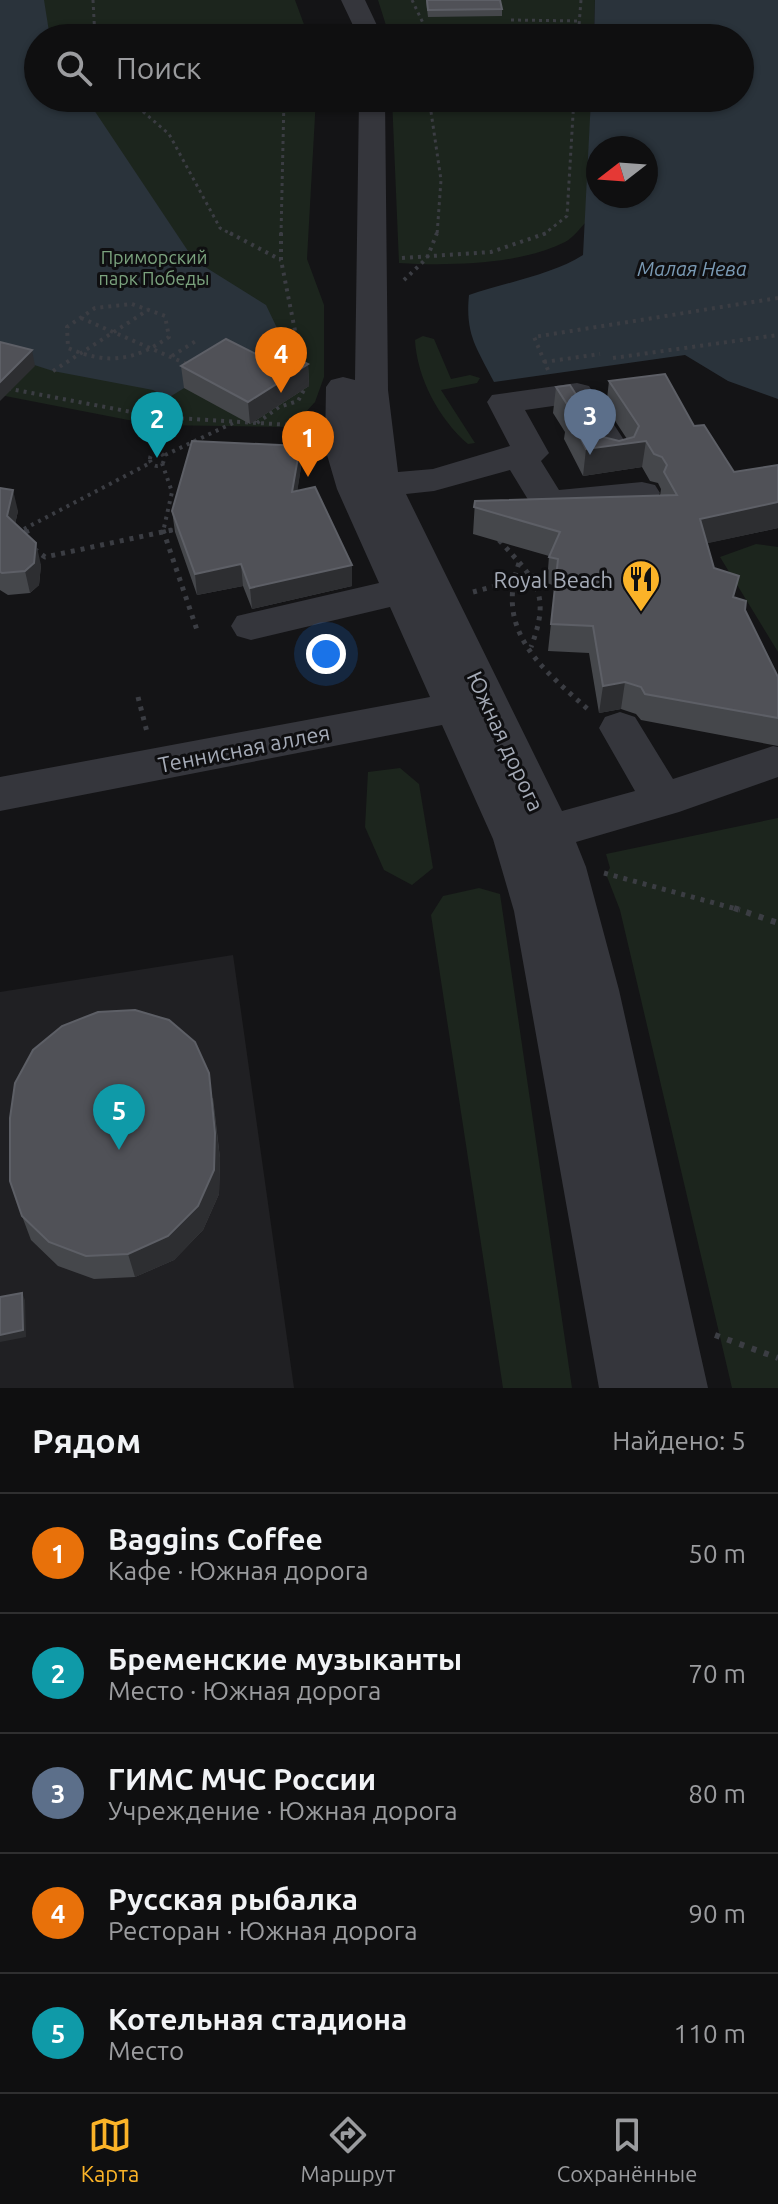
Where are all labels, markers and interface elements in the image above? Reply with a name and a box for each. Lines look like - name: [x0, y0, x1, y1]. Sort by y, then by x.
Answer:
- search box: [24, 24, 754, 112]
- icon: search: [52, 46, 96, 90]
- text: Поиск: [116, 51, 201, 85]
- north arrow: [586, 136, 658, 208]
- park label: Приморский парк Победы: [99, 247, 209, 288]
- water label: Малая Нева: [637, 257, 747, 280]
- pin: 4: [255, 327, 307, 393]
- pin: 3: [564, 389, 616, 455]
- pin: 2: [131, 392, 183, 458]
- pin: 1: [282, 411, 334, 477]
- restaurant icon: Royal Beach: [620, 558, 662, 613]
- place label: Royal Beach: [494, 567, 613, 592]
- your location: [306, 634, 346, 674]
- street label: Южная дорога: [463, 667, 549, 815]
- street label: Теннисная аллея: [156, 719, 332, 777]
- pin: 5: [93, 1084, 145, 1150]
- text: Рядом: [32, 1421, 141, 1459]
- text: Найдено: 5: [612, 1426, 746, 1455]
- text: Baggins Coffee: [108, 1522, 323, 1556]
- text: 1: [51, 1539, 65, 1568]
- text: 50 m: [688, 1539, 746, 1568]
- text: Кафе · Южная дорога: [108, 1556, 369, 1585]
- text: Бременские музыканты: [108, 1642, 462, 1676]
- text: 2: [51, 1659, 65, 1688]
- text: 70 m: [688, 1659, 746, 1688]
- text: Место · Южная дорога: [108, 1676, 381, 1705]
- text: ГИМС МЧС России: [108, 1762, 376, 1796]
- text: 3: [51, 1779, 65, 1808]
- text: 80 m: [688, 1779, 746, 1808]
- text: Учреждение · Южная дорога: [108, 1796, 458, 1825]
- text: Русская рыбалка: [108, 1882, 358, 1916]
- text: 4: [51, 1899, 65, 1928]
- text: 90 m: [688, 1899, 746, 1928]
- text: Ресторан · Южная дорога: [108, 1916, 418, 1945]
- text: Котельная стадиона: [108, 2002, 407, 2036]
- text: 5: [51, 2019, 65, 2048]
- text: 110 m: [674, 2019, 746, 2048]
- text: Место: [108, 2036, 184, 2065]
- tab: Карта: [81, 2113, 139, 2186]
- tab: Маршрут: [301, 2113, 395, 2186]
- tab: Сохранённые: [557, 2113, 697, 2186]

